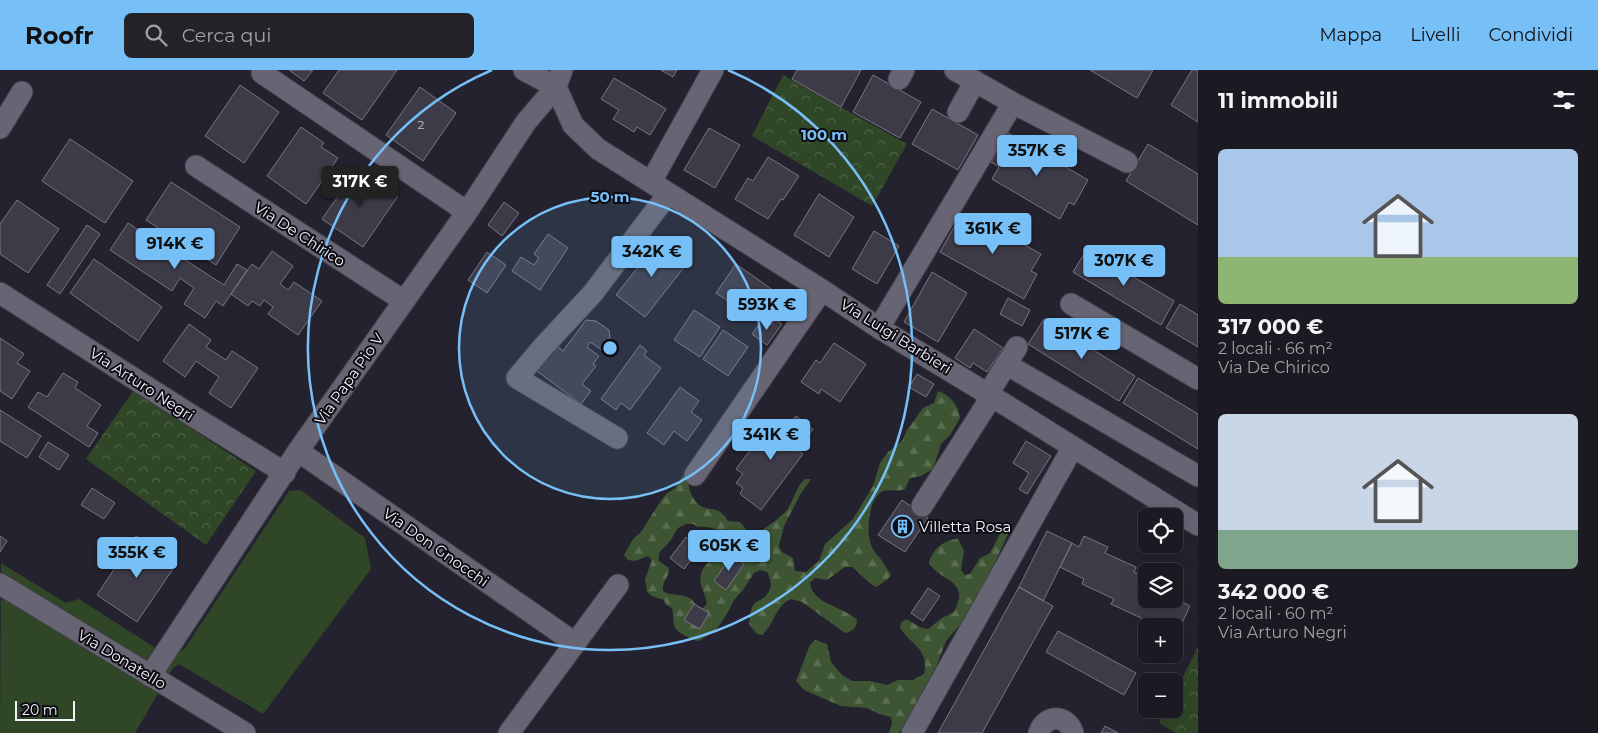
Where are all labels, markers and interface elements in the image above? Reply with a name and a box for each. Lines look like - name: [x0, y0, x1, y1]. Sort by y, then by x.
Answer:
- search box: [124, 13, 474, 58]
- text: Roofr: [25, 21, 94, 50]
- icon: search: [142, 21, 170, 49]
- text: Cerca qui: [182, 24, 271, 47]
- text: Mappa: [1319, 24, 1382, 46]
- text: Livelli: [1410, 24, 1461, 46]
- text: Condividi: [1489, 24, 1573, 46]
- icon: filters: [1550, 86, 1578, 114]
- text: 11 immobili: [1218, 88, 1338, 113]
- house number: 2: [418, 117, 425, 132]
- text: 100 m: [801, 125, 847, 144]
- pin: 357K €: [996, 134, 1078, 177]
- text: 357K €: [1008, 141, 1066, 160]
- pin: 317K €: [319, 166, 401, 208]
- text: 317K €: [332, 172, 388, 191]
- icon: home: [1353, 181, 1443, 271]
- text: 50 m: [590, 187, 630, 206]
- street label: Via De Chirico: [251, 197, 349, 271]
- pin: 361K €: [952, 212, 1034, 255]
- text: 361K €: [965, 219, 1021, 238]
- pin: 914K €: [134, 228, 216, 270]
- text: 914K €: [147, 234, 203, 253]
- pin: 342K €: [611, 236, 693, 278]
- text: 342K €: [622, 242, 682, 261]
- pin: 307K €: [1083, 244, 1165, 287]
- text: 307K €: [1094, 251, 1154, 270]
- pin: 593K €: [726, 288, 808, 331]
- street label: Via Luigi Barbieri: [837, 294, 955, 378]
- text: 593K €: [738, 295, 796, 314]
- text: 317 000 €: [1218, 314, 1323, 339]
- pin: 517K €: [1041, 318, 1123, 360]
- text: 517K €: [1054, 324, 1110, 343]
- street label: Via Papa Pio V: [310, 329, 388, 429]
- centre of rings: [601, 339, 619, 357]
- text: 2 locali · 66 m²: [1218, 339, 1333, 358]
- street label: Via Arturo Negri: [86, 343, 198, 425]
- text: Via De Chirico: [1218, 358, 1330, 377]
- pin: 341K €: [730, 418, 812, 461]
- text: 341K €: [743, 425, 799, 444]
- icon: home: [1353, 446, 1443, 536]
- street label: Via Don Gnocchi: [379, 503, 493, 591]
- map controls: [1138, 508, 1183, 718]
- button: locate: [1138, 508, 1183, 553]
- building icon: Villetta Rosa: [891, 514, 915, 538]
- place label: Villetta Rosa: [919, 517, 1011, 536]
- pin: 605K €: [688, 530, 770, 572]
- pin: 355K €: [96, 536, 178, 579]
- text: 605K €: [699, 536, 759, 555]
- text: 355K €: [108, 543, 166, 562]
- button: layers: [1138, 563, 1183, 608]
- text: 342 000 €: [1218, 579, 1329, 604]
- text: 2 locali · 60 m²: [1218, 604, 1333, 623]
- button: +: [1138, 618, 1183, 663]
- text: Via Arturo Negri: [1218, 623, 1347, 642]
- street label: Via Donatello: [74, 625, 170, 693]
- button: −: [1138, 673, 1183, 718]
- scale bar: [15, 698, 75, 721]
- text: 20 m: [22, 701, 58, 719]

